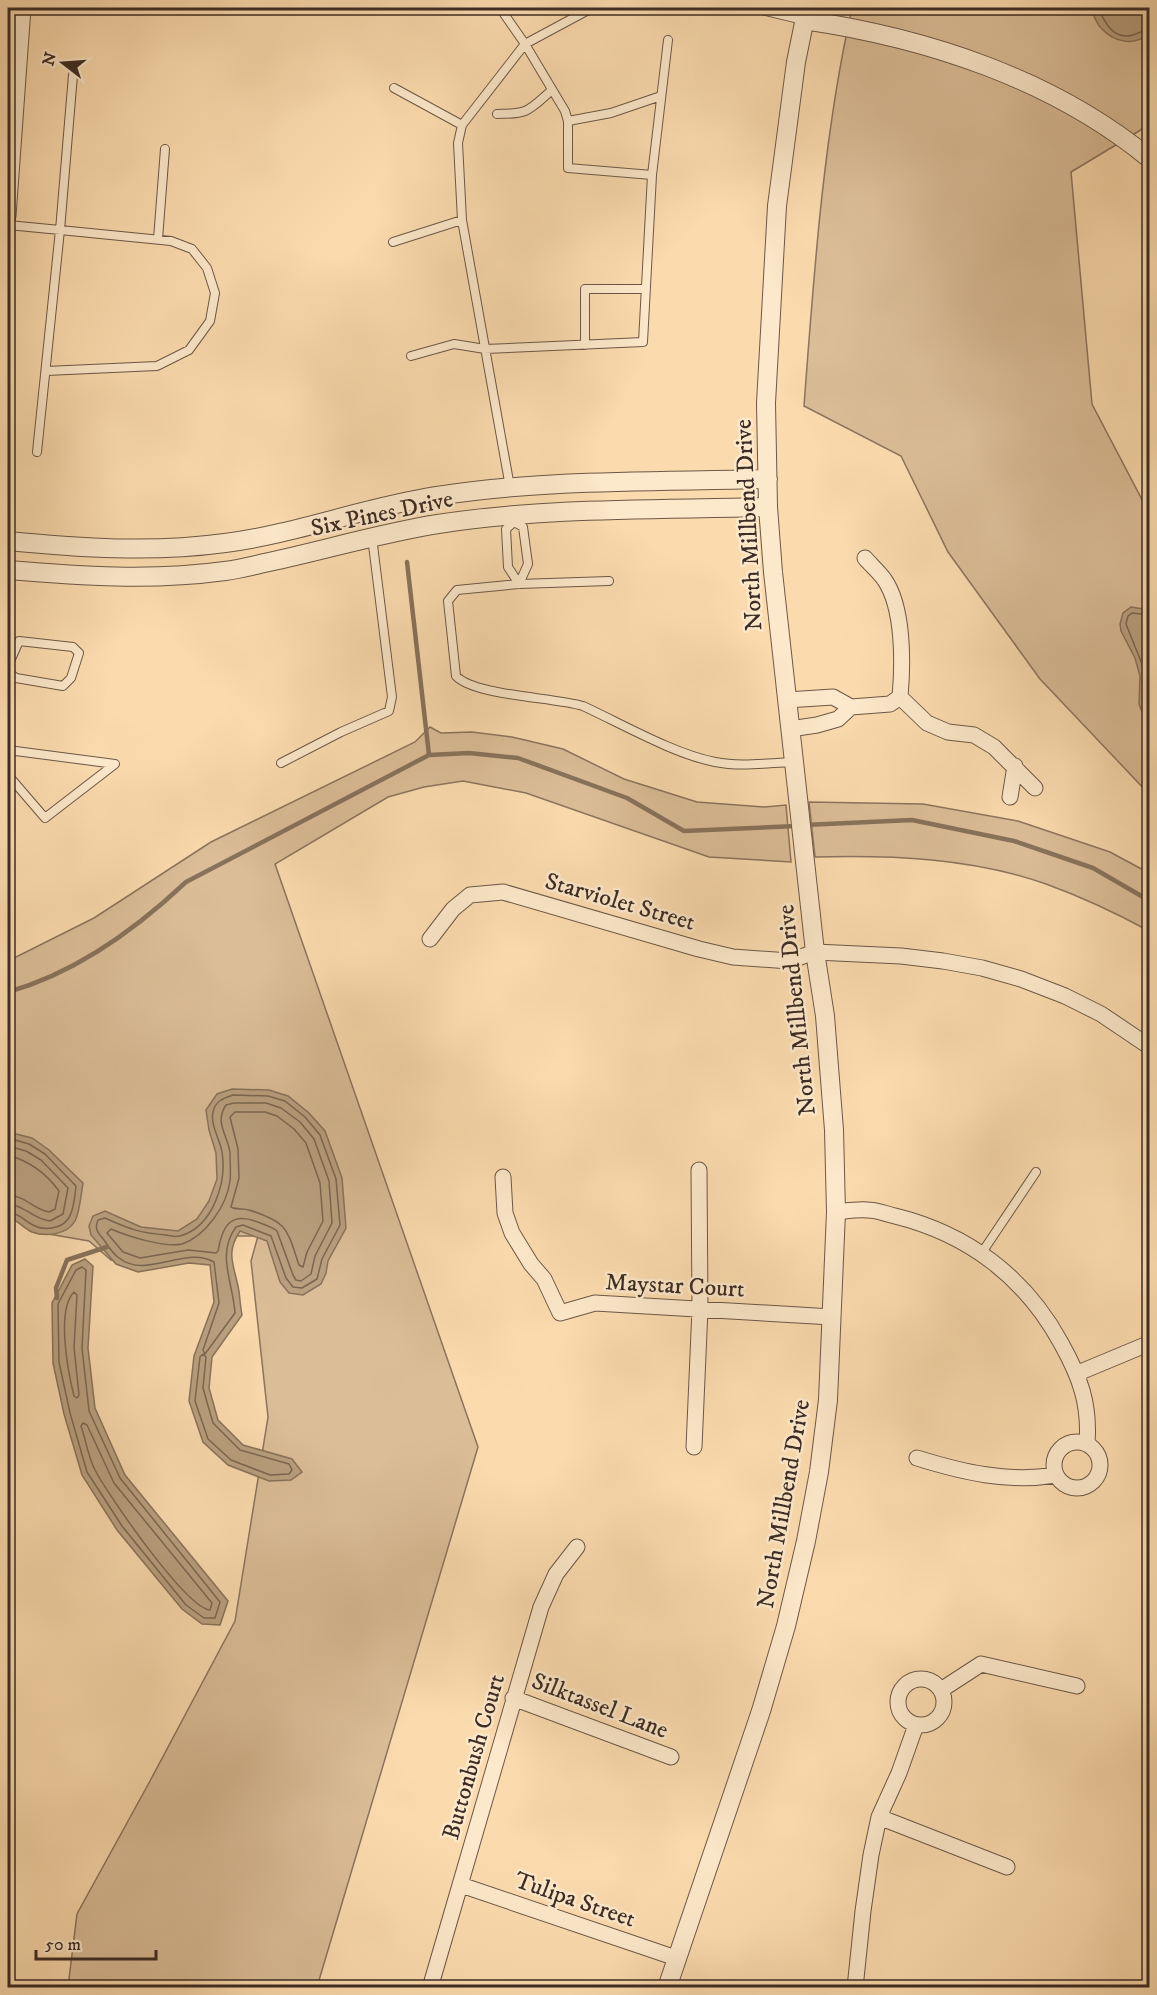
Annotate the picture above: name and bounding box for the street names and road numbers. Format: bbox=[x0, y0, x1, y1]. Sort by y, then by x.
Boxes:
street label: North Millbend Drive bbox=[728, 418, 770, 632]
street label: Six Pines Drive bbox=[308, 484, 456, 544]
street label: Starviolet Street bbox=[541, 866, 699, 938]
street label: North Millbend Drive bbox=[771, 903, 823, 1117]
street label: Maystar Court bbox=[605, 1267, 746, 1305]
street label: North Millbend Drive bbox=[751, 1397, 817, 1611]
street label: Silktassel Lane bbox=[527, 1666, 673, 1746]
street label: Buttonbush Court bbox=[436, 1670, 512, 1843]
street label: Tulipa Street bbox=[511, 1865, 640, 1935]

